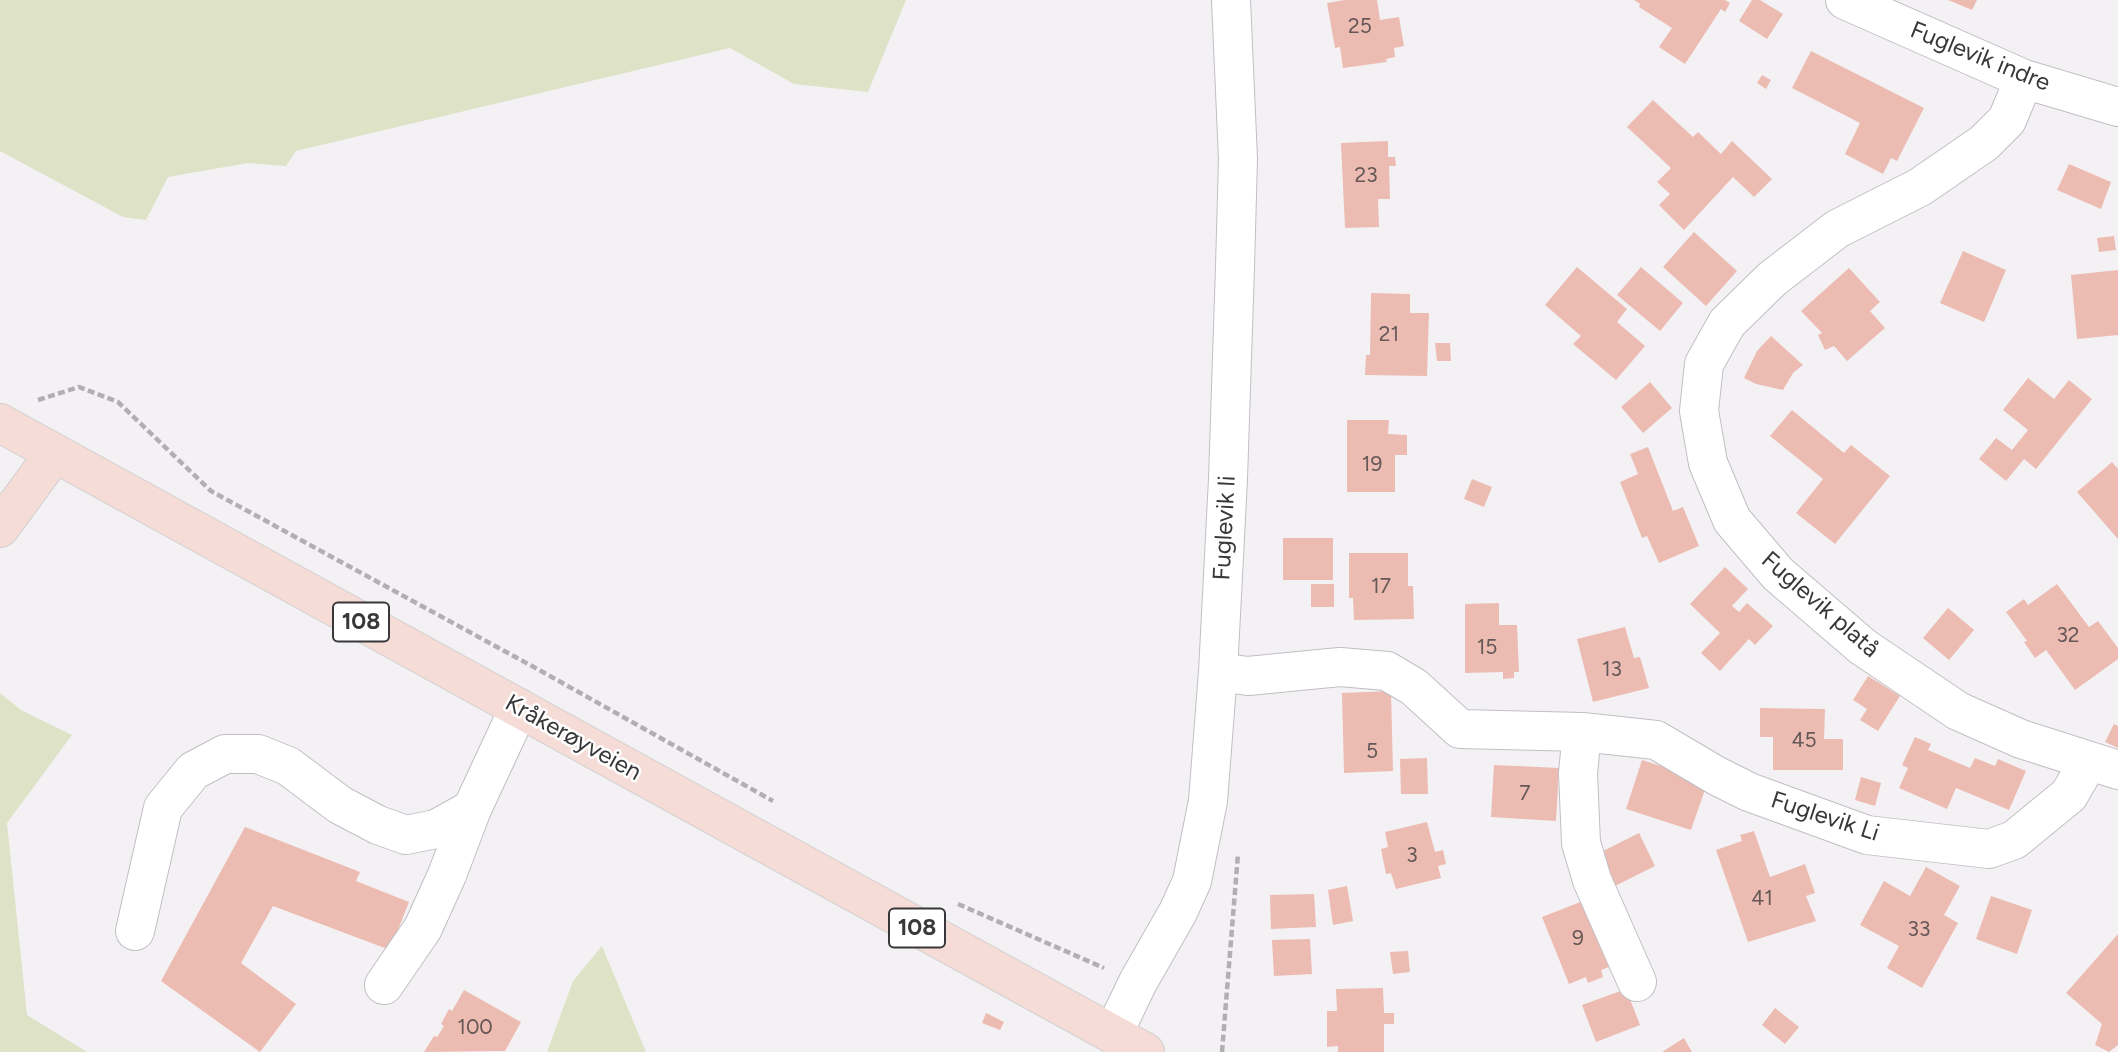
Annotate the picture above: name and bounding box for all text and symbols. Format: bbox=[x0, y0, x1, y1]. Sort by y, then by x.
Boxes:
house number: 25 bbox=[1348, 14, 1372, 40]
street label: Fuglevik indre bbox=[1906, 16, 2054, 98]
house number: 23 bbox=[1354, 163, 1378, 189]
house number: 21 bbox=[1379, 322, 1399, 348]
house number: 19 bbox=[1362, 452, 1382, 478]
street label: Fuglevik li bbox=[1208, 475, 1242, 581]
street label: Fuglevik platå bbox=[1755, 546, 1885, 664]
house number: 17 bbox=[1371, 574, 1391, 600]
road number: 108 bbox=[333, 602, 389, 642]
house number: 32 bbox=[2056, 623, 2080, 649]
house number: 15 bbox=[1477, 635, 1497, 661]
house number: 13 bbox=[1602, 657, 1622, 683]
street label: Kråkerøyveien bbox=[500, 689, 646, 787]
house number: 45 bbox=[1791, 728, 1817, 754]
house number: 5 bbox=[1366, 739, 1378, 765]
house number: 7 bbox=[1519, 781, 1531, 807]
street label: Fuglevik Li bbox=[1767, 786, 1883, 848]
house number: 3 bbox=[1406, 843, 1418, 869]
house number: 41 bbox=[1751, 886, 1773, 912]
road number: 108 bbox=[889, 909, 945, 948]
house number: 33 bbox=[1908, 917, 1930, 943]
house number: 9 bbox=[1572, 926, 1584, 952]
house number: 100 bbox=[457, 1015, 493, 1041]

